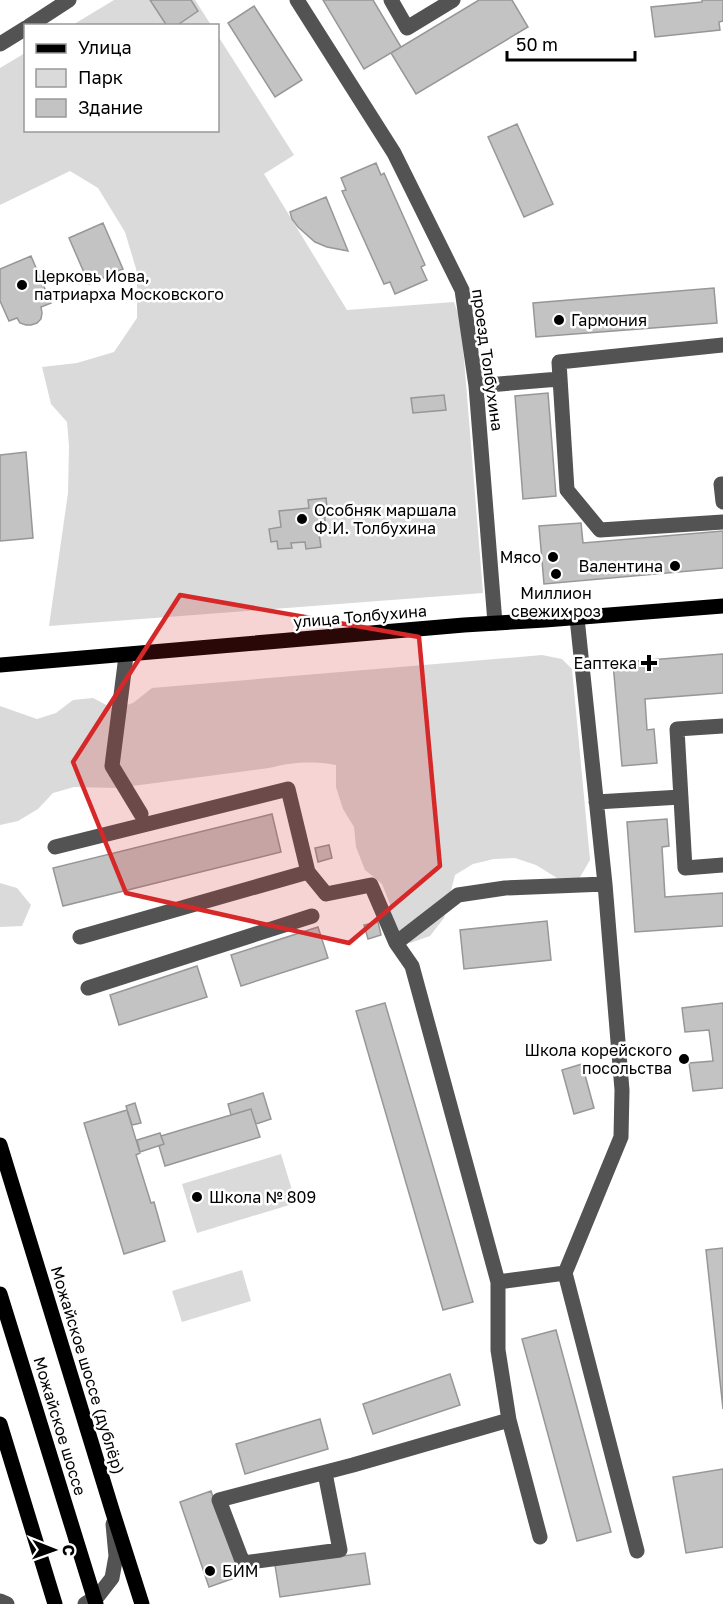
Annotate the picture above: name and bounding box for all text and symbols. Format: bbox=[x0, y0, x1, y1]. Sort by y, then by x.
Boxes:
legend bbox=[24, 24, 219, 132]
scale bar bbox=[507, 24, 634, 62]
text: 50 m bbox=[516, 33, 558, 55]
text: Улица bbox=[78, 36, 132, 58]
text: Парк bbox=[78, 66, 123, 88]
text: Здание bbox=[78, 96, 143, 118]
place label: Церковь Иова, патриарха Московского bbox=[34, 266, 224, 304]
marker: Церковь Иова, патриарха Московского bbox=[15, 278, 29, 292]
street label: проезд Толбухина bbox=[468, 288, 508, 432]
place label: Гармония bbox=[571, 310, 647, 330]
marker: Гармония bbox=[552, 313, 566, 327]
place label: Особняк маршала Ф.И. Толбухина bbox=[314, 500, 457, 538]
marker: Особняк маршала Ф.И. Толбухина bbox=[295, 512, 309, 526]
place label: Мясо bbox=[500, 547, 541, 567]
marker: Мясо bbox=[546, 550, 560, 564]
place label: Валентина bbox=[578, 556, 663, 576]
marker: Валентина bbox=[668, 559, 682, 573]
marker: Миллион свежих роз bbox=[549, 567, 563, 581]
place label: Миллион свежих роз bbox=[511, 583, 601, 621]
street label: улица Толбухина bbox=[292, 600, 428, 632]
place label: Еаптека bbox=[574, 653, 637, 673]
marker: Еаптека bbox=[642, 656, 656, 670]
place label: Школа корейского посольства bbox=[524, 1040, 672, 1078]
marker: Школа корейского посольства bbox=[677, 1052, 691, 1066]
place label: Школа № 809 bbox=[209, 1187, 316, 1207]
marker: Школа № 809 bbox=[190, 1190, 204, 1204]
street label: Можайское шоссе (дублёр) bbox=[47, 1264, 129, 1476]
street label: Можайское шоссе bbox=[30, 1354, 90, 1498]
north arrow bbox=[24, 1520, 84, 1580]
text: С bbox=[59, 1544, 79, 1556]
place label: БИМ bbox=[222, 1561, 259, 1581]
marker: БИМ bbox=[203, 1564, 217, 1578]

